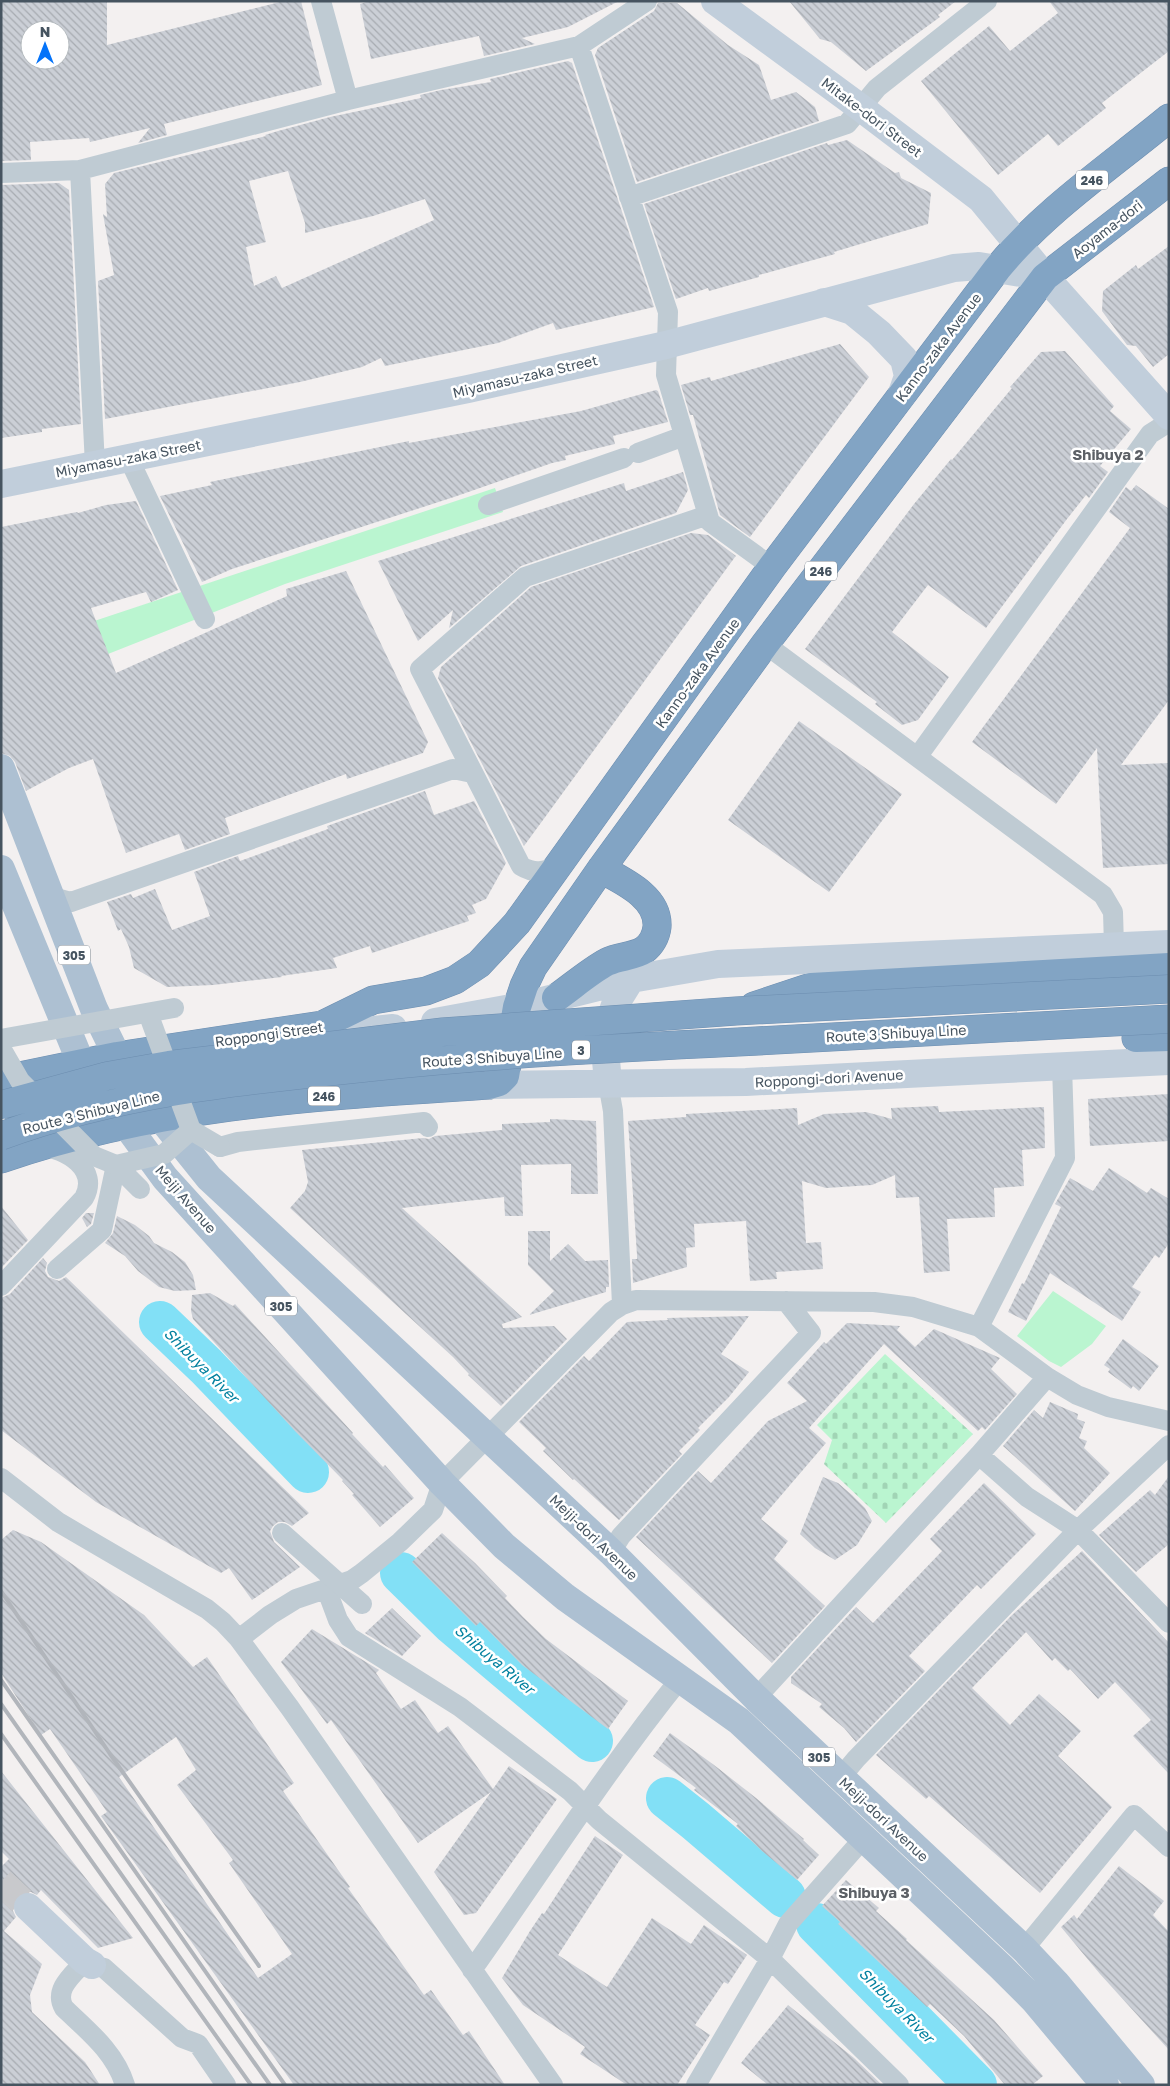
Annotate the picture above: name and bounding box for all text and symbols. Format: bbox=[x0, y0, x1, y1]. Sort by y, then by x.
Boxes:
north arrow bbox=[20, 20, 70, 70]
text: N bbox=[40, 23, 50, 40]
street label: Mitake-dori Street bbox=[818, 74, 926, 160]
road number: 246 bbox=[1076, 170, 1108, 190]
street label: Aoyama-dori bbox=[1068, 196, 1146, 262]
street label: Kanno-zaka Avenue bbox=[892, 289, 984, 405]
street label: Miyamasu-zaka Street bbox=[451, 351, 599, 401]
street label: Miyamasu-zaka Street bbox=[54, 436, 202, 480]
district label: Shibuya 2 bbox=[1072, 445, 1144, 463]
road number: 246 bbox=[805, 562, 837, 580]
street label: Kanno-zaka Avenue bbox=[651, 615, 743, 731]
road number: 305 bbox=[58, 946, 90, 964]
street label: Roppongi Street bbox=[214, 1018, 324, 1050]
street label: Route 3 Shibuya Line bbox=[825, 1021, 967, 1045]
road number: 3 bbox=[572, 1040, 590, 1060]
street label: Route 3 Shibuya Line bbox=[421, 1044, 563, 1070]
street label: Roppongi-dori Avenue bbox=[754, 1066, 904, 1090]
road number: 246 bbox=[308, 1086, 340, 1106]
street label: Route 3 Shibuya Line bbox=[21, 1087, 161, 1137]
street label: Meiji Avenue bbox=[152, 1162, 220, 1236]
road number: 305 bbox=[265, 1296, 297, 1315]
water label: Shibuya River bbox=[160, 1324, 245, 1408]
street label: Meiji-dori Avenue bbox=[546, 1491, 642, 1583]
water label: Shibuya River bbox=[451, 1621, 540, 1700]
road number: 305 bbox=[803, 1748, 835, 1766]
street label: Meiji-dori Avenue bbox=[836, 1773, 932, 1865]
district label: Shibuya 3 bbox=[838, 1883, 910, 1901]
water label: Shibuya River bbox=[855, 1964, 940, 2048]

